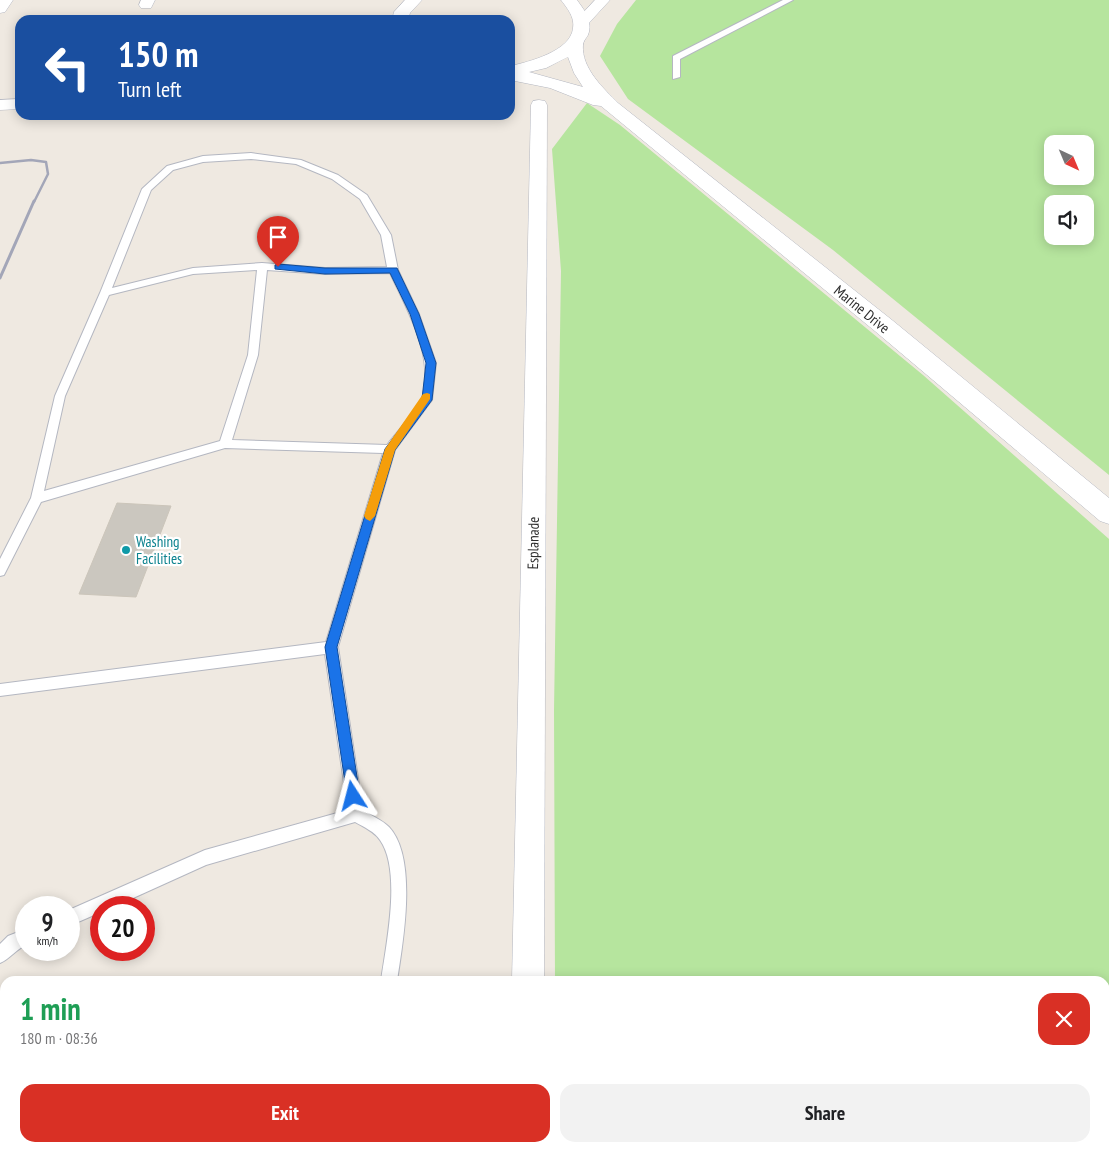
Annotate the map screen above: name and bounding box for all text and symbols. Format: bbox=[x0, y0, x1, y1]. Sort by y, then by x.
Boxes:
text: 150 m bbox=[118, 31, 199, 77]
icon: left bbox=[35, 35, 100, 100]
text: Turn left bbox=[118, 75, 182, 103]
north arrow bbox=[1044, 135, 1094, 185]
map controls bbox=[1044, 135, 1094, 245]
button: sound bbox=[1044, 195, 1094, 245]
pin bbox=[257, 216, 299, 267]
icon: arrive bbox=[264, 223, 292, 251]
street label: Marine Drive bbox=[830, 281, 894, 337]
street label: Esplanade bbox=[523, 516, 543, 570]
place label: Washing Facilities bbox=[136, 532, 182, 568]
marker: Washing Facilities bbox=[120, 544, 132, 556]
position arrow bbox=[326, 769, 378, 821]
speed limit sign: 20 bbox=[90, 896, 155, 961]
text: 9 bbox=[42, 906, 53, 938]
text: km/h bbox=[37, 933, 58, 948]
text: 1 min bbox=[20, 989, 81, 1028]
button: close bbox=[1038, 993, 1090, 1045]
text: 180 m · 08:36 bbox=[20, 1028, 98, 1048]
button: Exit bbox=[20, 1084, 550, 1142]
button: Share bbox=[560, 1084, 1090, 1142]

